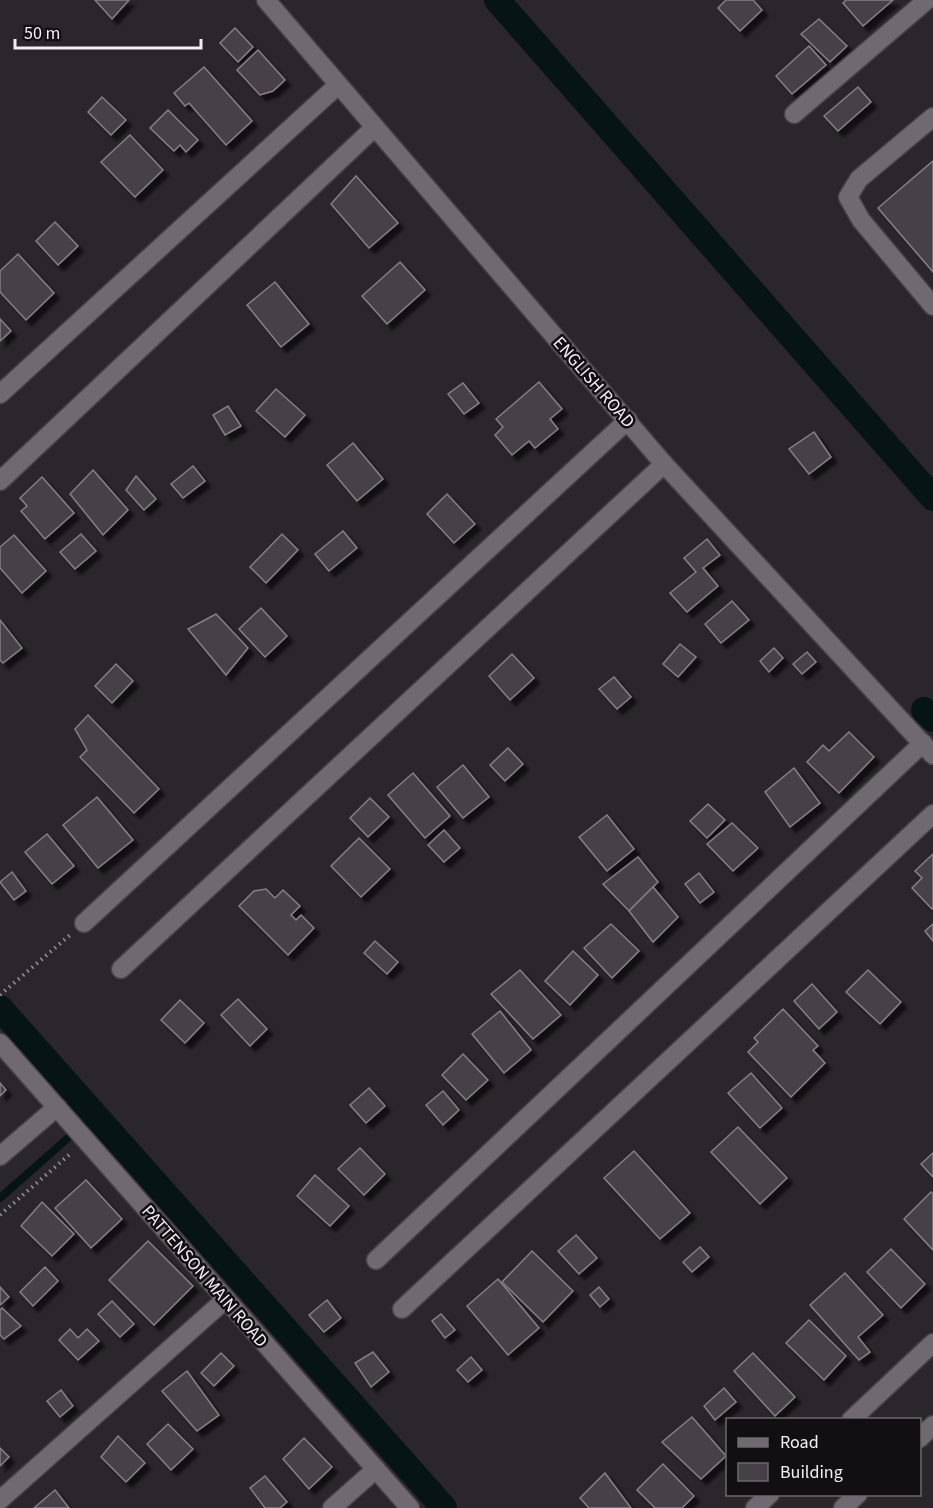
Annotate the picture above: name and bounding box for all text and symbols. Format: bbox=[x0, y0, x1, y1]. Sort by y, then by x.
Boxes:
scale bar bbox=[15, 12, 201, 50]
text: 50 m bbox=[24, 21, 60, 46]
street label: ENGLISH ROAD bbox=[547, 331, 640, 433]
street label: PATTENSON MAIN ROAD bbox=[136, 1200, 273, 1353]
legend bbox=[726, 1418, 921, 1496]
text: Road bbox=[780, 1430, 819, 1455]
text: Building bbox=[780, 1460, 843, 1485]

